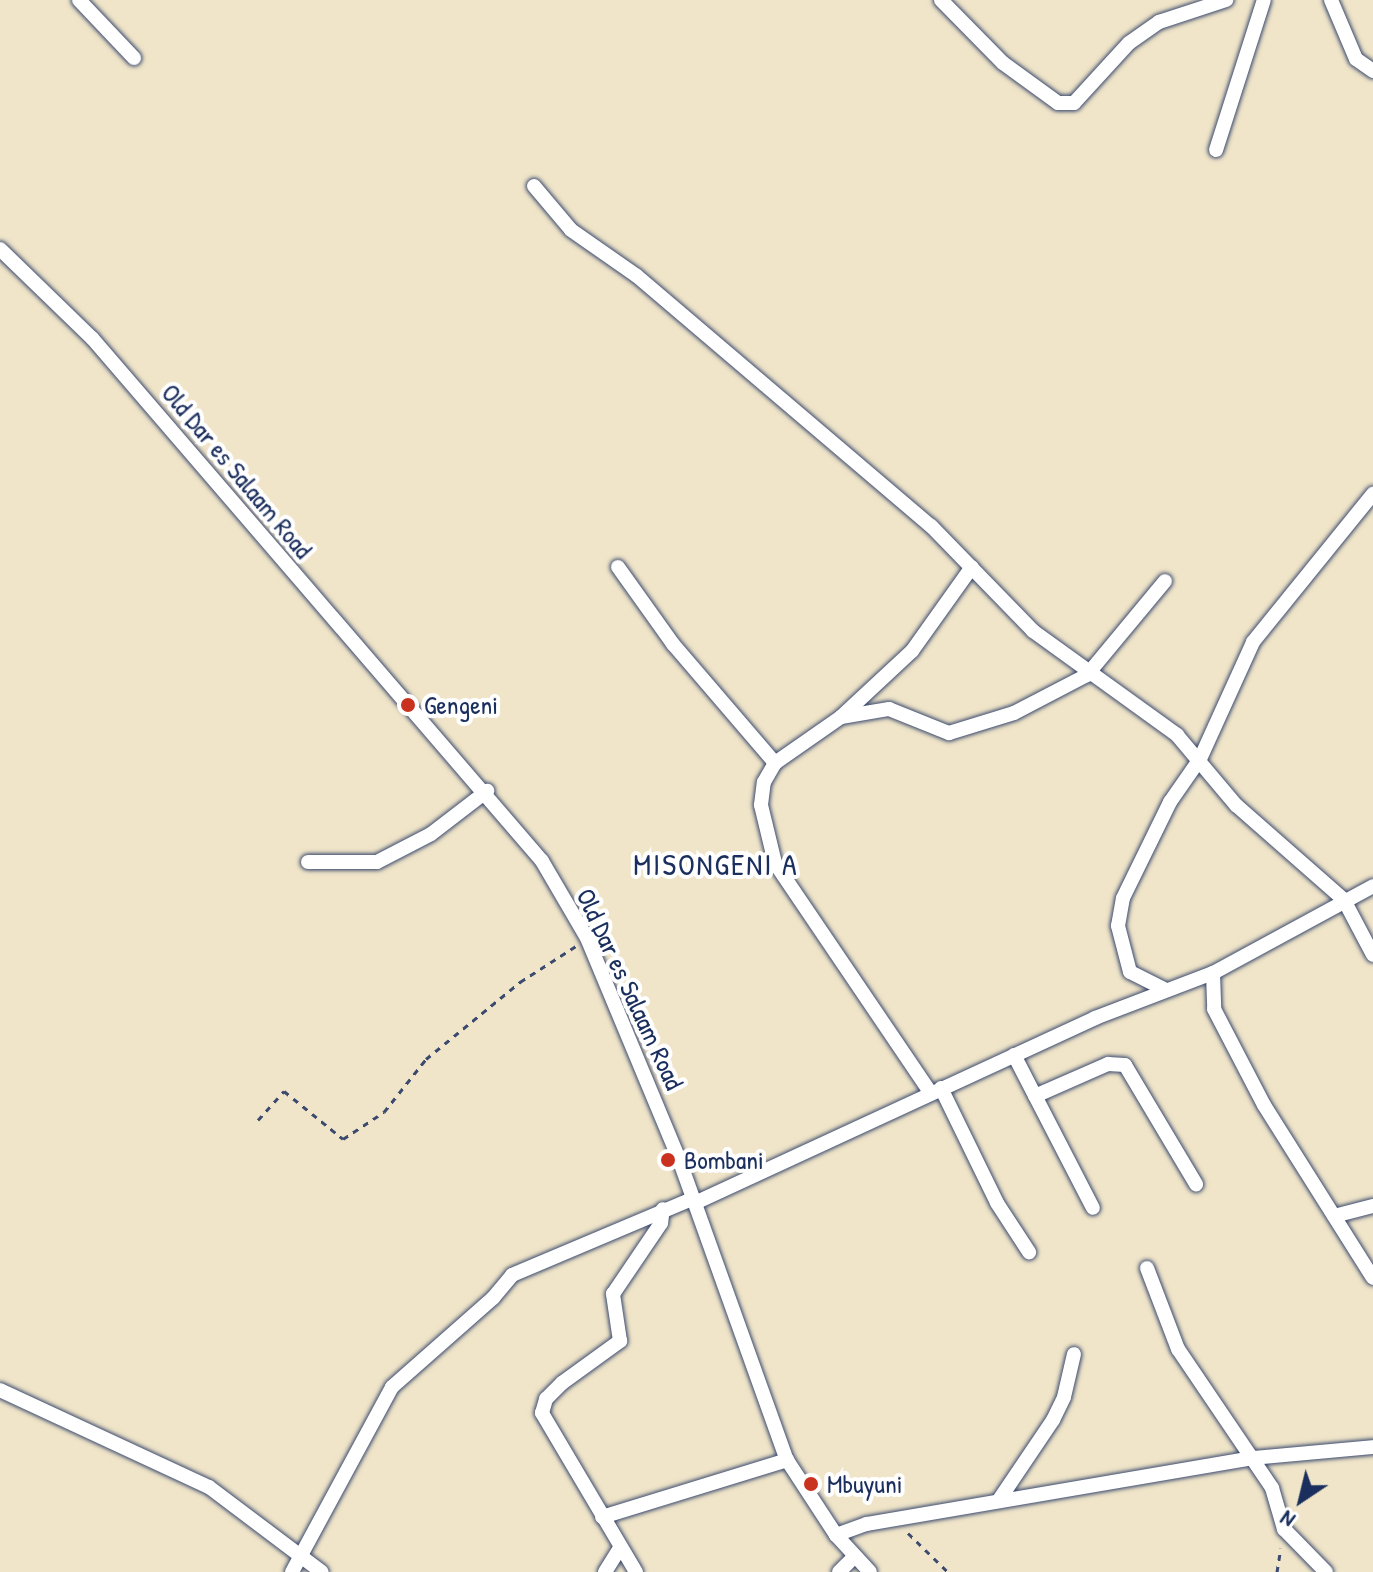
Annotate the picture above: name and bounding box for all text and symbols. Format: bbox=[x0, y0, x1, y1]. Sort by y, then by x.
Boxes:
street label: Old Dar es Salaam Road bbox=[155, 377, 319, 565]
place label: Gengeni bbox=[424, 689, 498, 721]
marker: Gengeni bbox=[399, 696, 417, 714]
district label: MISONGENI A bbox=[633, 846, 799, 882]
street label: Old Dar es Salaam Road bbox=[570, 884, 690, 1094]
place label: Bombani bbox=[684, 1144, 764, 1176]
marker: Bombani bbox=[659, 1151, 677, 1169]
north arrow bbox=[1261, 1460, 1341, 1540]
place label: Mbuyuni bbox=[827, 1468, 903, 1500]
marker: Mbuyuni bbox=[802, 1475, 820, 1493]
text: N bbox=[1274, 1504, 1301, 1535]

